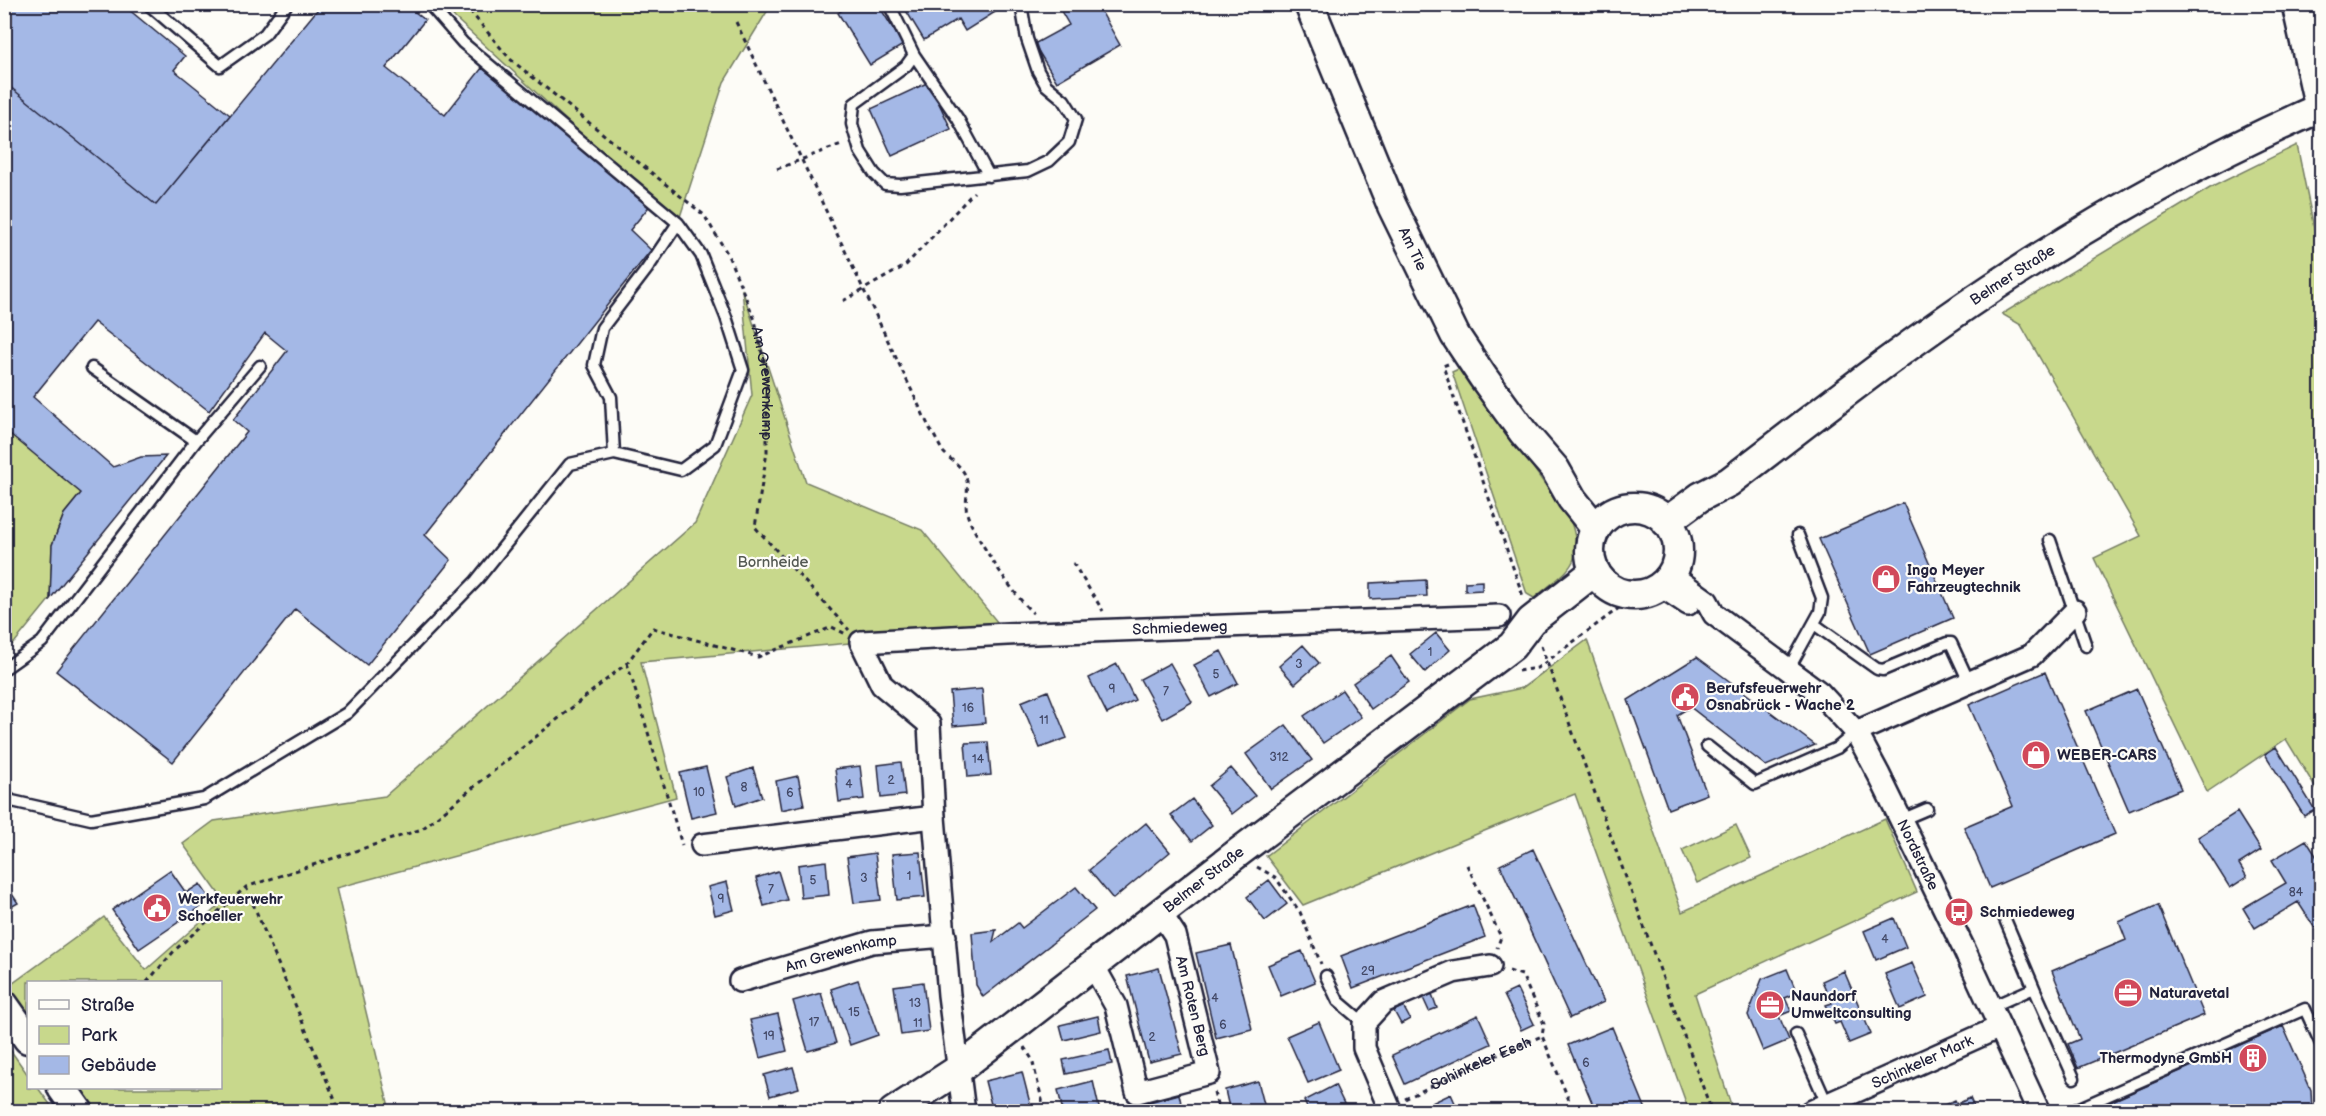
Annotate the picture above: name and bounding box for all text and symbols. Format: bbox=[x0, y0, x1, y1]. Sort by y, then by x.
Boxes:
street label: Am Tie bbox=[1394, 224, 1431, 274]
street label: Belmer Straße bbox=[1967, 241, 2059, 310]
street label: Am Grewenkamp bbox=[747, 325, 776, 441]
park label: Bornheide bbox=[738, 553, 809, 572]
place label: Ingo Meyer Fahrzeugtechnik bbox=[1907, 561, 2021, 597]
shop icon: Ingo Meyer Fahrzeugtechnik bbox=[1870, 563, 1902, 595]
street label: Schmiedeweg bbox=[1132, 617, 1228, 639]
house number: 1 bbox=[1428, 645, 1432, 660]
house number: 3 bbox=[1295, 657, 1303, 672]
house number: 5 bbox=[1213, 667, 1220, 682]
place label: Berufsfeuerwehr Osnabrück - Wache 2 bbox=[1706, 679, 1855, 715]
public building icon: Berufsfeuerwehr Osnabrück - Wache 2 bbox=[1669, 681, 1701, 713]
house number: 9 bbox=[1109, 682, 1116, 697]
house number: 7 bbox=[1163, 684, 1169, 699]
house number: 16 bbox=[962, 701, 974, 716]
house number: 11 bbox=[1039, 713, 1049, 728]
shop icon: WEBER-CARS bbox=[2020, 739, 2052, 771]
place label: WEBER-CARS bbox=[2057, 746, 2157, 765]
house number: 312 bbox=[1269, 750, 1289, 765]
house number: 14 bbox=[972, 752, 985, 767]
house number: 2 bbox=[887, 773, 895, 788]
house number: 4 bbox=[845, 777, 853, 792]
house number: 8 bbox=[741, 780, 748, 795]
house number: 10 bbox=[693, 785, 705, 800]
house number: 6 bbox=[786, 786, 794, 801]
street label: Nordstraße bbox=[1892, 816, 1943, 894]
street label: Belmer Straße bbox=[1159, 842, 1248, 917]
house number: 1 bbox=[907, 869, 911, 884]
house number: 3 bbox=[860, 871, 868, 886]
house number: 5 bbox=[810, 873, 817, 888]
house number: 7 bbox=[768, 882, 774, 897]
house number: 84 bbox=[2289, 885, 2304, 900]
place label: Werkfeuerwehr Schoeller bbox=[178, 890, 284, 926]
public building icon: Werkfeuerwehr Schoeller bbox=[141, 892, 173, 924]
house number: 9 bbox=[718, 892, 725, 907]
bus stop icon: Schmiedeweg bbox=[1943, 896, 1975, 928]
place label: Schmiedeweg bbox=[1980, 903, 2075, 922]
street label: Am Grewenkamp bbox=[783, 931, 898, 977]
house number: 4 bbox=[1881, 932, 1889, 947]
street label: Am Roten Berg bbox=[1171, 954, 1214, 1058]
house number: 29 bbox=[1361, 964, 1375, 979]
office icon: Naturavetal bbox=[2112, 977, 2144, 1009]
legend bbox=[27, 981, 222, 1089]
place label: Naturavetal bbox=[2149, 984, 2229, 1003]
place label: Naundorf Umweltconsulting bbox=[1791, 987, 1912, 1023]
office icon: Naundorf Umweltconsulting bbox=[1754, 989, 1786, 1021]
house number: 4 bbox=[1211, 991, 1219, 1006]
text: Straße bbox=[81, 995, 135, 1016]
house number: 13 bbox=[909, 996, 921, 1011]
house number: 15 bbox=[848, 1005, 860, 1020]
house number: 17 bbox=[809, 1015, 819, 1030]
house number: 11 bbox=[913, 1016, 923, 1031]
house number: 6 bbox=[1219, 1018, 1227, 1033]
text: Park bbox=[81, 1025, 117, 1046]
house number: 19 bbox=[763, 1029, 775, 1044]
house number: 2 bbox=[1148, 1030, 1156, 1045]
street label: Schinkeler Mark bbox=[1869, 1031, 1977, 1093]
street label: Schinkeler Esch bbox=[1428, 1033, 1534, 1095]
building icon: Thermodyne GmbH bbox=[2237, 1042, 2269, 1074]
place label: Thermodyne GmbH bbox=[2099, 1049, 2232, 1068]
text: Gebäude bbox=[81, 1055, 157, 1076]
house number: 6 bbox=[1582, 1056, 1590, 1071]

